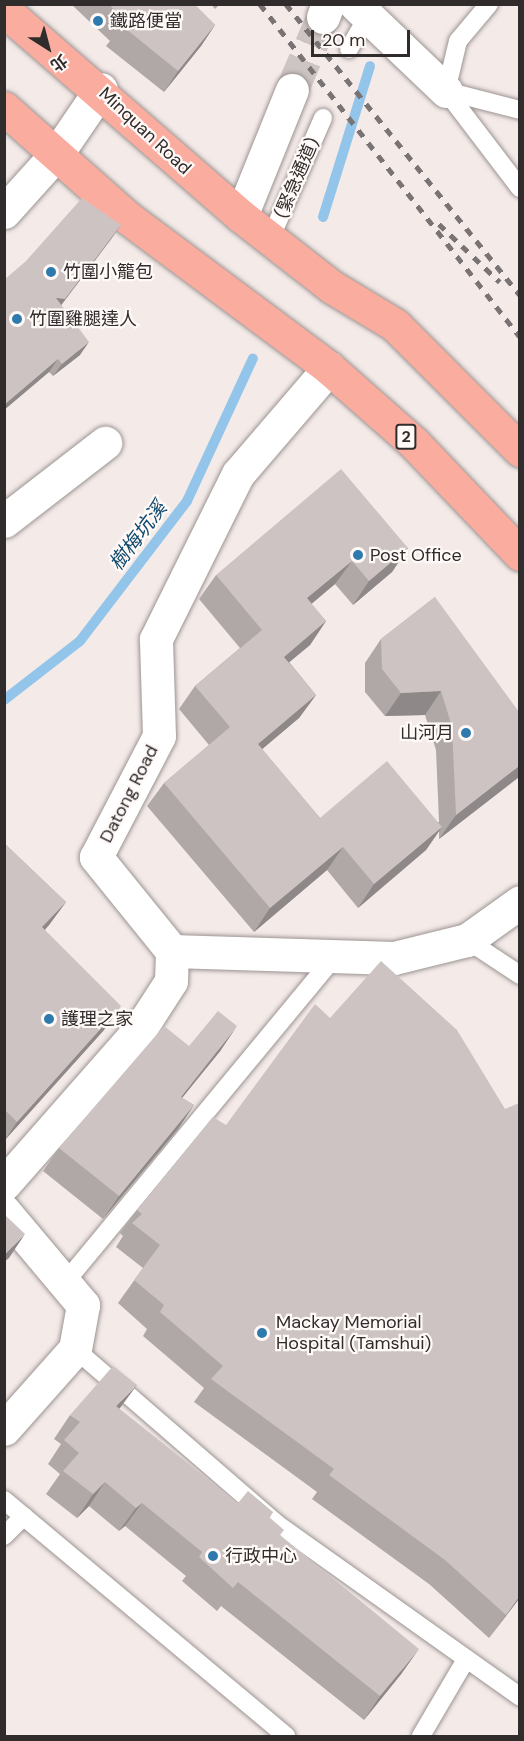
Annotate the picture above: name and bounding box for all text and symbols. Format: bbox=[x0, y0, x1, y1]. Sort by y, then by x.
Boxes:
place label: 鐵路便當 bbox=[110, 10, 182, 32]
marker: 鐵路便當 bbox=[91, 14, 105, 28]
north arrow bbox=[18, 18, 78, 78]
scale bar bbox=[314, 18, 413, 56]
text: 20 m bbox=[322, 28, 365, 52]
text: 北 bbox=[46, 50, 72, 76]
street label: Minquan Road bbox=[94, 83, 196, 179]
street label: (緊急通道) bbox=[270, 134, 324, 222]
place label: 竹圍小籠包 bbox=[63, 261, 153, 283]
marker: 竹圍小籠包 bbox=[44, 265, 58, 279]
place label: 竹圍雞腿達人 bbox=[29, 308, 137, 330]
marker: 竹圍雞腿達人 bbox=[10, 312, 24, 326]
road number: 2 bbox=[394, 424, 418, 450]
water label: 樹梅坑溪 bbox=[104, 497, 172, 575]
place label: Post Office bbox=[370, 544, 462, 566]
marker: Post Office bbox=[351, 548, 365, 562]
place label: 山河月 bbox=[400, 722, 454, 744]
marker: 山河月 bbox=[459, 726, 473, 740]
street label: Datong Road bbox=[95, 742, 163, 846]
place label: 護理之家 bbox=[61, 1008, 133, 1030]
marker: 護理之家 bbox=[42, 1012, 56, 1026]
place label: Mackay Memorial Hospital (Tamshui) bbox=[276, 1312, 431, 1354]
marker: Mackay Memorial Hospital (Tamshui) bbox=[253, 1324, 271, 1342]
place label: 行政中心 bbox=[225, 1545, 297, 1567]
marker: 行政中心 bbox=[206, 1549, 220, 1563]

